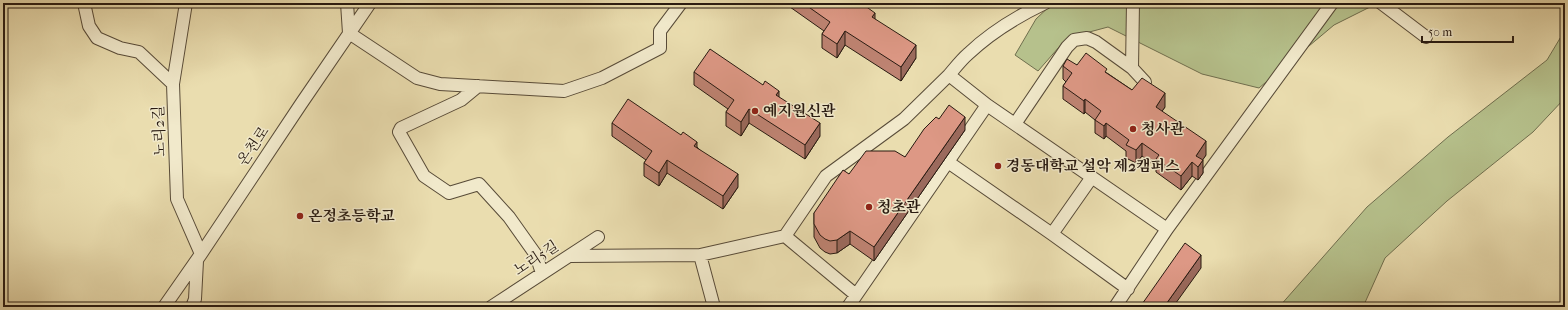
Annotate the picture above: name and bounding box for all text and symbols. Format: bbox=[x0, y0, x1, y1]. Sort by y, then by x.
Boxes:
scale bar bbox=[1422, 18, 1513, 44]
text: 50 m bbox=[1428, 25, 1452, 39]
place label: 예지원신관 bbox=[763, 102, 836, 120]
street label: 노리2길 bbox=[149, 105, 169, 157]
marker: 예지원신관 bbox=[750, 106, 760, 116]
place label: 청사관 bbox=[1141, 120, 1185, 138]
street label: 온천로 bbox=[233, 123, 273, 169]
marker: 청사관 bbox=[1128, 124, 1138, 134]
place label: 경동대학교 설악 제2캠퍼스 bbox=[1006, 157, 1180, 175]
marker: 경동대학교 설악 제2캠퍼스 bbox=[993, 161, 1003, 171]
place label: 청초관 bbox=[877, 198, 921, 216]
marker: 청초관 bbox=[864, 202, 874, 212]
place label: 온정초등학교 bbox=[308, 207, 395, 225]
marker: 온정초등학교 bbox=[295, 211, 305, 221]
street label: 노리5길 bbox=[510, 237, 562, 279]

